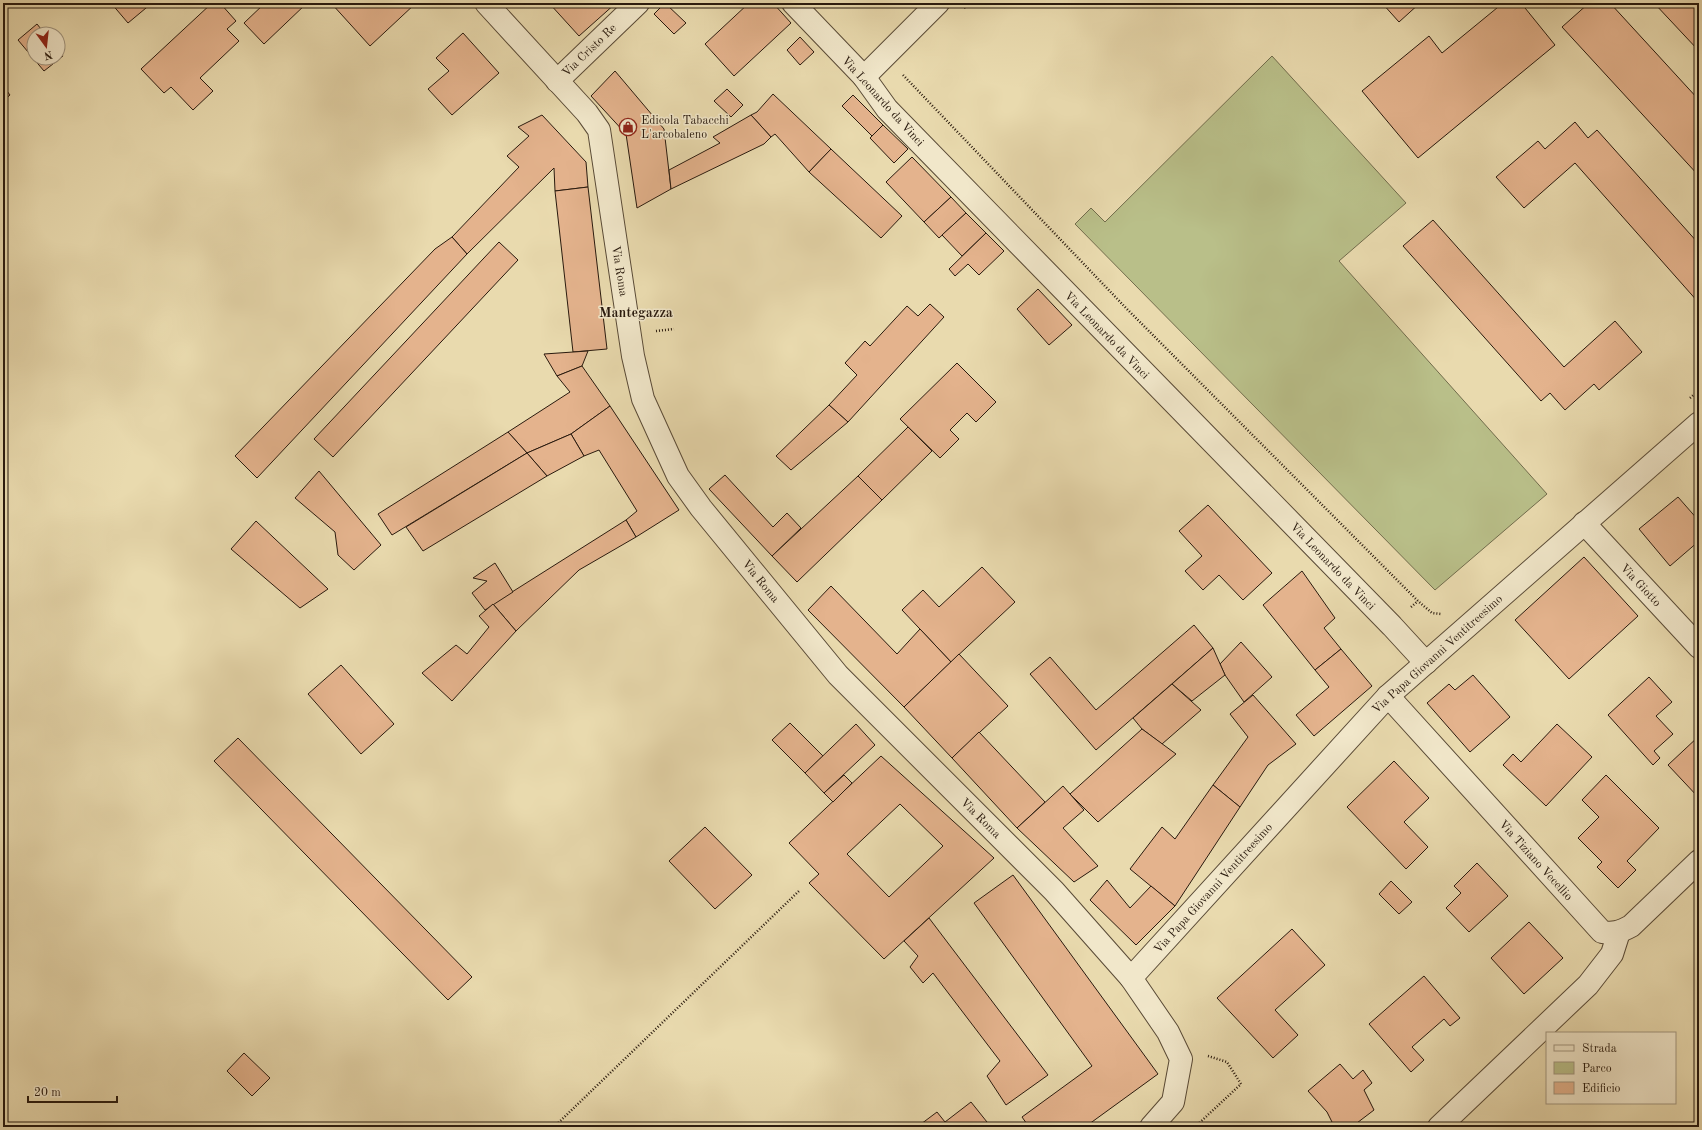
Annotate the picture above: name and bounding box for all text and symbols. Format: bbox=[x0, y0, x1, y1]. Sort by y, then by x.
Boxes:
street label: Via Cristo Re bbox=[560, 22, 619, 79]
north arrow bbox=[26, 26, 66, 66]
text: N bbox=[42, 48, 54, 61]
street label: Via Leonardo da Vinci bbox=[839, 54, 926, 149]
place label: Edicola Tabacchi L'arcobaleno bbox=[641, 115, 729, 141]
shop icon: Edicola Tabacchi L'arcobaleno bbox=[618, 117, 638, 137]
street label: Via Roma bbox=[609, 245, 629, 297]
street label: Via Leonardo da Vinci bbox=[1062, 290, 1151, 382]
district label: Mantegazza bbox=[599, 306, 673, 320]
street label: Via Leonardo da Vinci bbox=[1288, 521, 1377, 613]
street label: Via Roma bbox=[739, 558, 781, 605]
street label: Via Giotto bbox=[1618, 562, 1663, 609]
street label: Via Papa Giovanni Ventitreesimo bbox=[1370, 593, 1505, 716]
street label: Via Roma bbox=[958, 796, 1003, 841]
street label: Via Tiziano Vecellio bbox=[1496, 818, 1574, 903]
street label: Via Papa Giovanni Ventitreesimo bbox=[1152, 821, 1275, 956]
legend bbox=[1546, 1032, 1676, 1104]
text: Strada bbox=[1582, 1043, 1617, 1055]
text: Parco bbox=[1582, 1063, 1612, 1075]
scale bar bbox=[28, 1078, 117, 1104]
text: Edificio bbox=[1582, 1083, 1621, 1095]
text: 20 m bbox=[34, 1087, 61, 1099]

